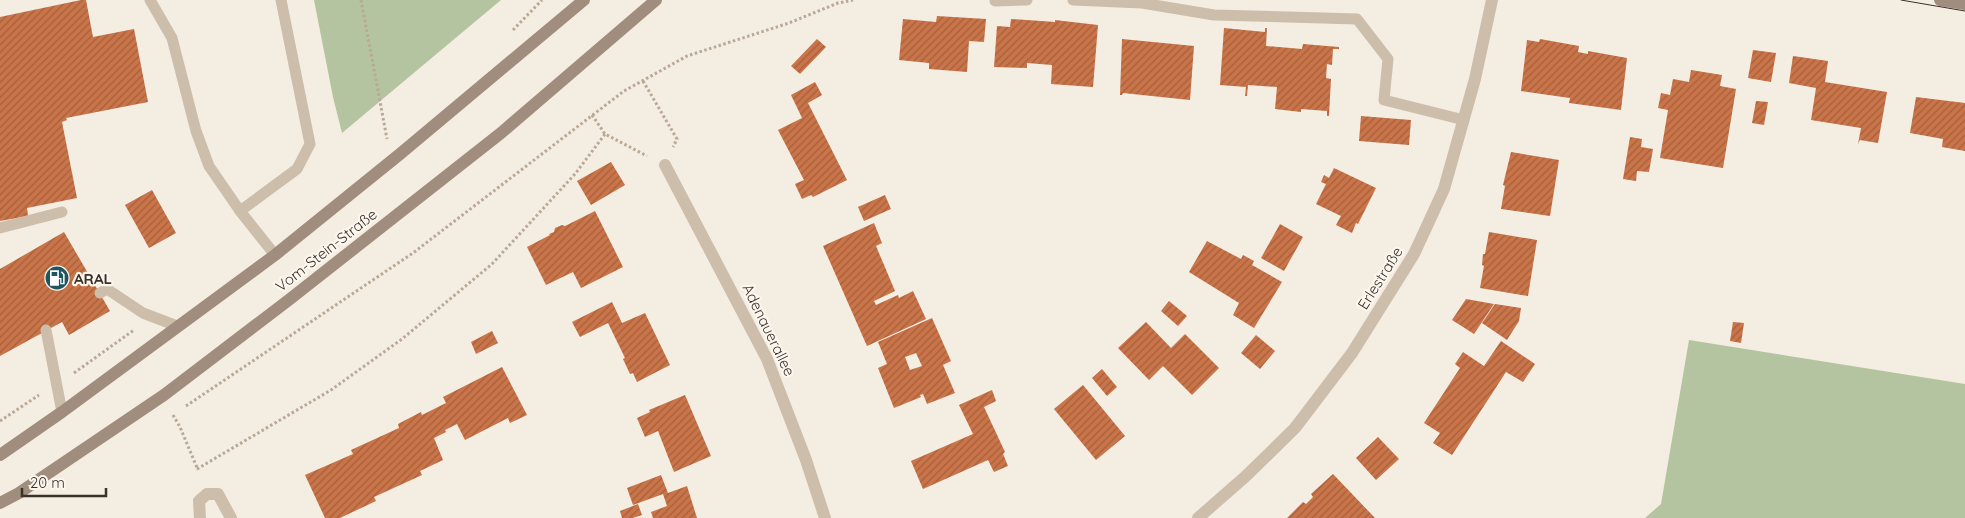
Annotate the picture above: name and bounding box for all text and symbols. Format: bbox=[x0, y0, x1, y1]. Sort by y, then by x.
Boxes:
street label: Vom-Stein-Straße bbox=[271, 204, 381, 296]
street label: Erlestraße bbox=[1353, 243, 1407, 313]
fuel station icon: ARAL bbox=[44, 265, 70, 291]
place label: ARAL bbox=[74, 269, 112, 288]
street label: Adenauerallee bbox=[738, 281, 800, 379]
scale bar bbox=[22, 466, 106, 498]
text: 20 m bbox=[30, 473, 65, 492]

